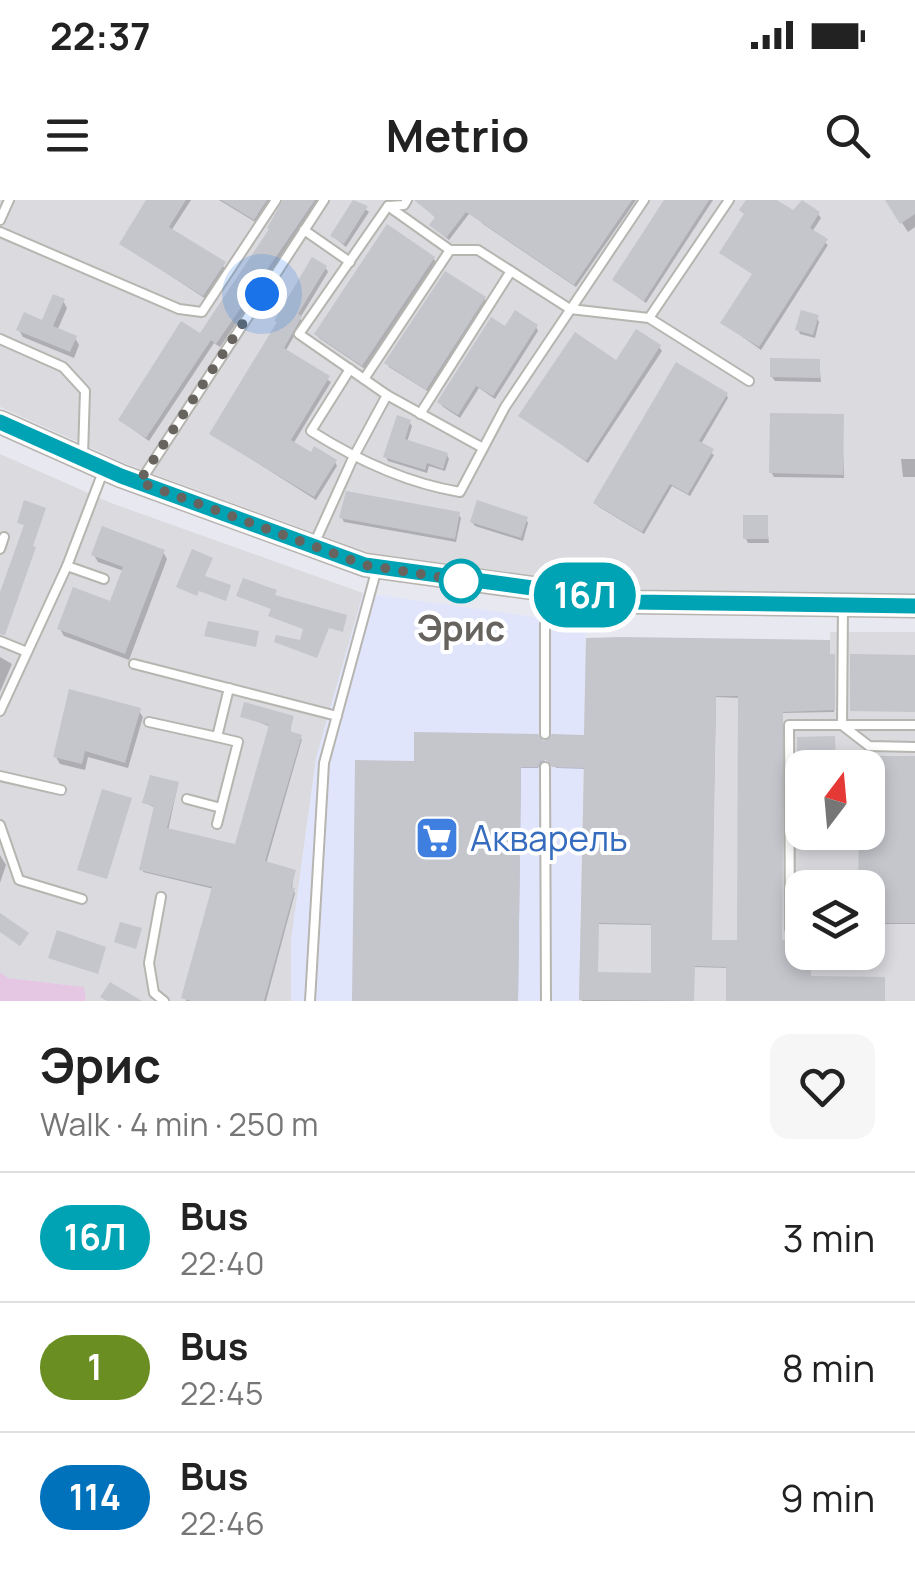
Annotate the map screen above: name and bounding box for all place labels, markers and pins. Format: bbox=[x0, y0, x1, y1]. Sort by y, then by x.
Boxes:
marker: Эрис bbox=[440, 560, 482, 602]
place label: Эрис bbox=[417, 604, 505, 652]
place label: Акварель bbox=[470, 814, 628, 862]
supermarket icon: Акварель bbox=[414, 815, 460, 861]

